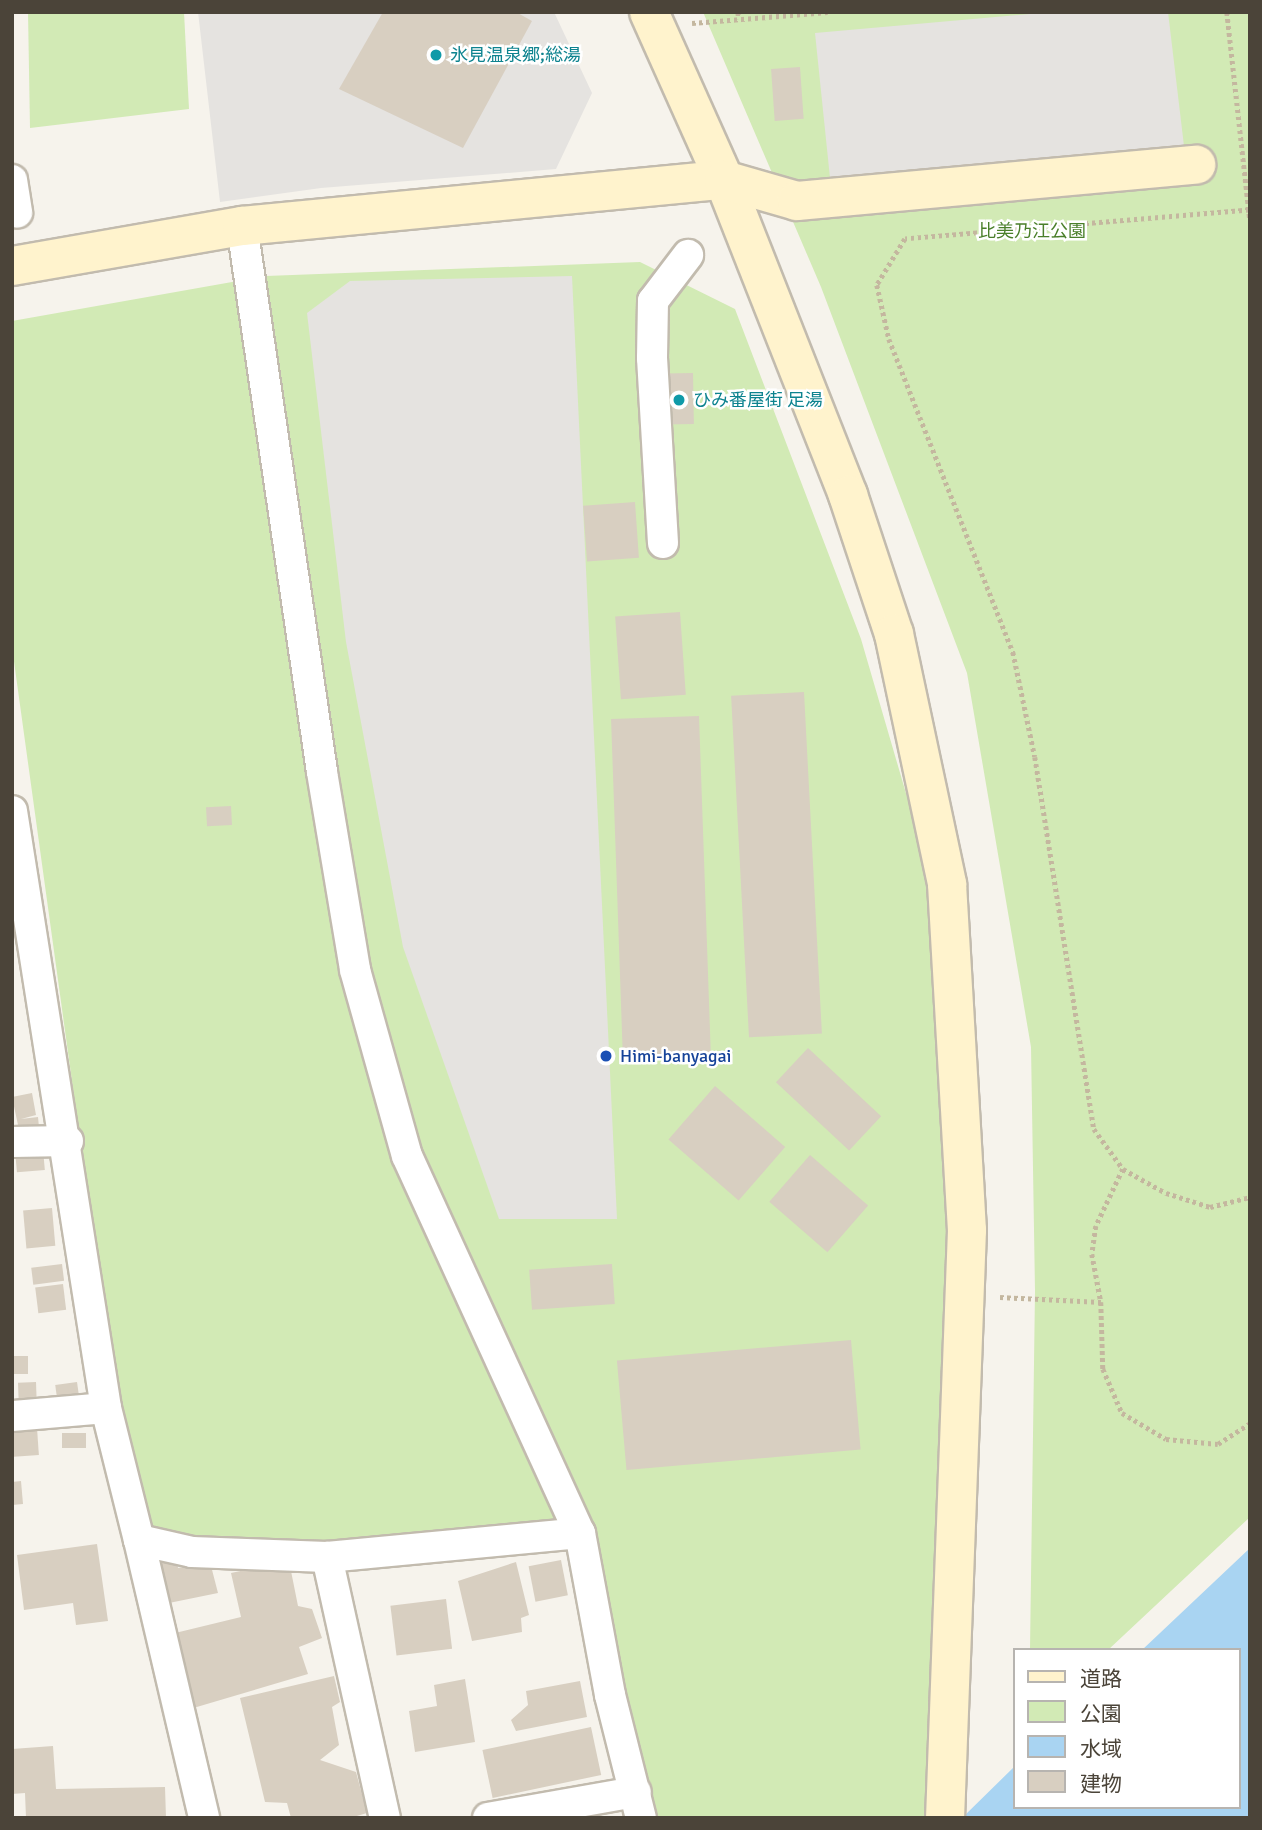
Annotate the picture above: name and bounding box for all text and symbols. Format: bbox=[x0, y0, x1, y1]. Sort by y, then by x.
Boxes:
place label: 氷見温泉郷;総湯 bbox=[450, 44, 581, 66]
marker: 氷見温泉郷;総湯 bbox=[428, 47, 444, 63]
park label: 比美乃江公園 bbox=[978, 220, 1086, 242]
place label: ひみ番屋街 足湯 bbox=[693, 389, 823, 411]
marker: ひみ番屋街 足湯 bbox=[671, 392, 687, 408]
place label: Himi-banyagai bbox=[620, 1045, 731, 1067]
marker: Himi-banyagai bbox=[598, 1048, 614, 1064]
legend bbox=[1014, 1648, 1241, 1809]
text: 道路 bbox=[1080, 1666, 1122, 1692]
text: 公園 bbox=[1080, 1701, 1122, 1727]
text: 水域 bbox=[1080, 1736, 1122, 1762]
text: 建物 bbox=[1080, 1771, 1122, 1797]

